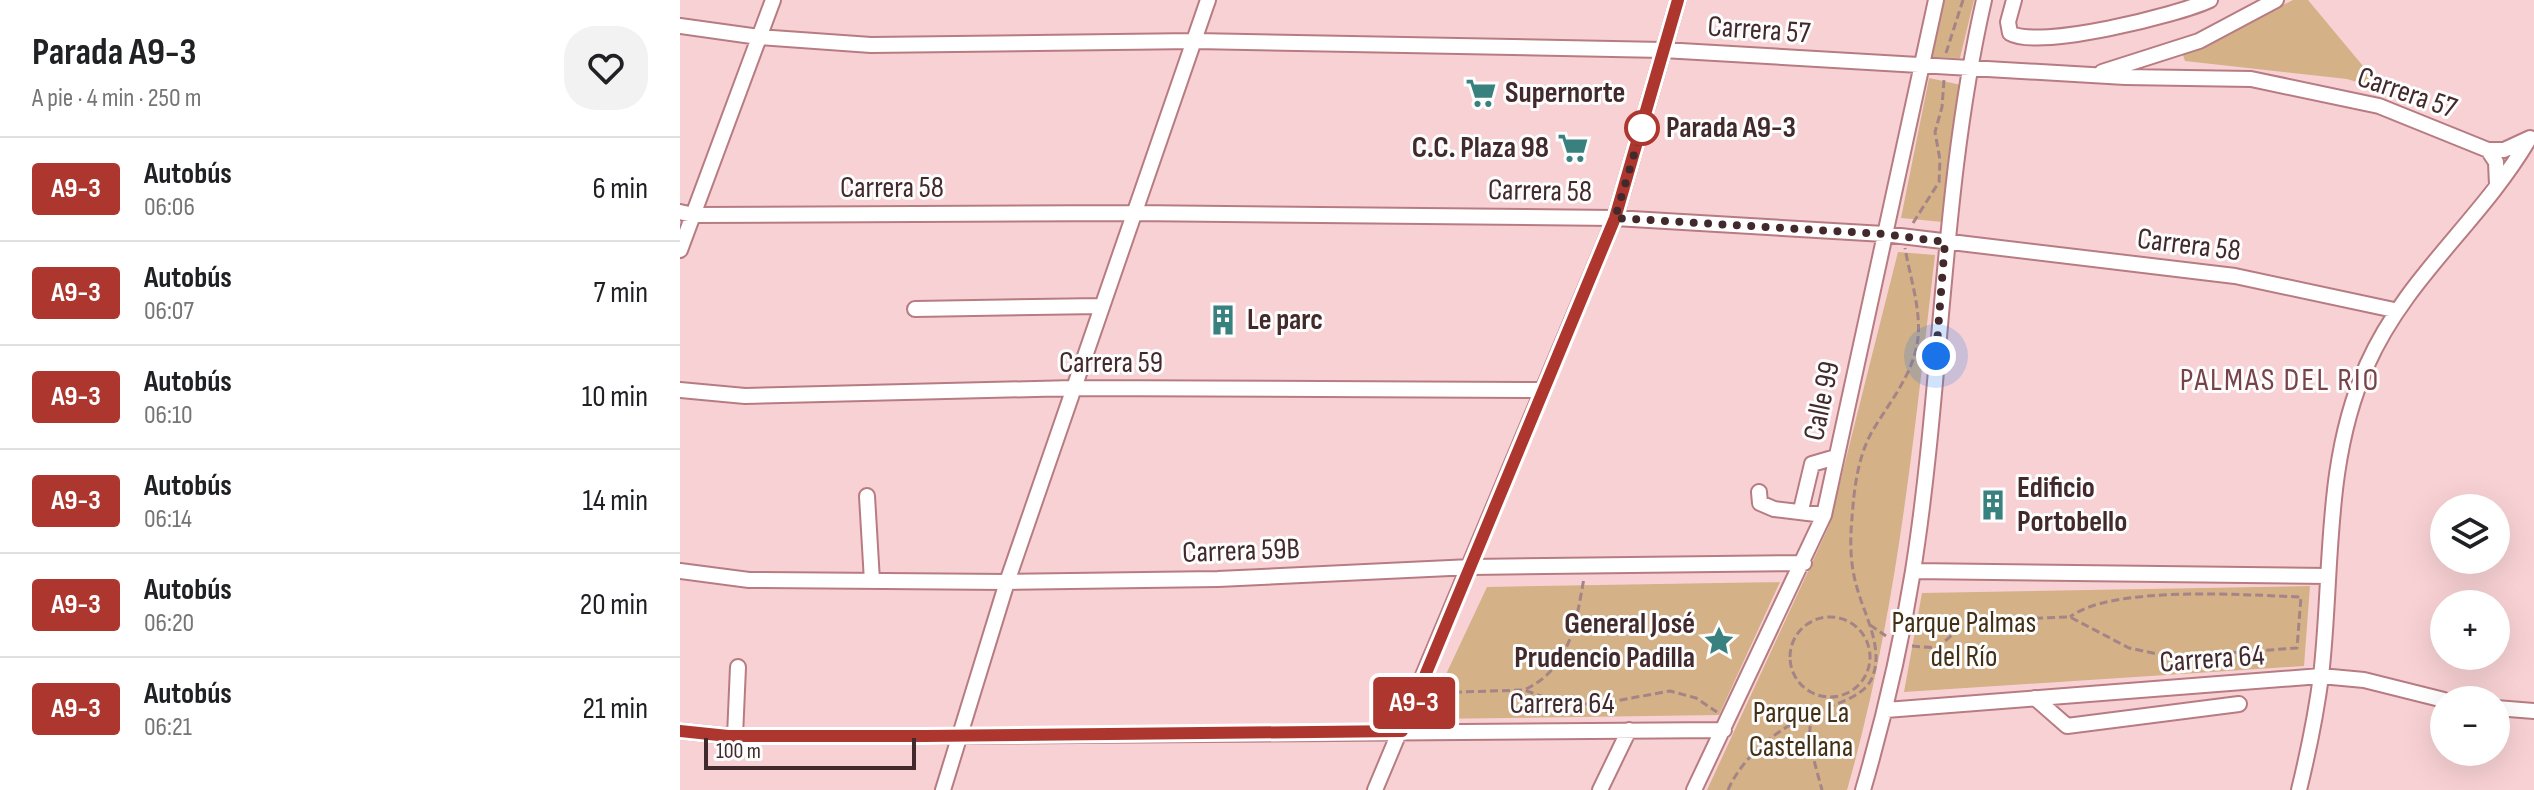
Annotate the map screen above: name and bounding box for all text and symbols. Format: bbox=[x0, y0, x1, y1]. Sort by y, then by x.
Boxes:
street label: Carrera 57 bbox=[1706, 8, 1812, 52]
button: heart bbox=[564, 26, 648, 110]
text: Parada A9-3 bbox=[32, 30, 197, 75]
street label: Carrera 57 bbox=[2353, 59, 2461, 127]
place label: Supernorte bbox=[1505, 75, 1625, 111]
supermarket icon: Supernorte bbox=[1464, 76, 1498, 110]
text: A pie · 4 min · 250 m bbox=[32, 83, 201, 114]
place label: Parada A9-3 bbox=[1666, 110, 1796, 146]
marker: Parada A9-3 bbox=[1625, 111, 1659, 145]
place label: C.C. Plaza 98 bbox=[1412, 130, 1549, 166]
supermarket icon: C.C. Plaza 98 bbox=[1556, 131, 1590, 165]
text: Autobús bbox=[144, 156, 232, 192]
street label: Carrera 58 bbox=[840, 170, 944, 206]
text: 6 min bbox=[592, 171, 648, 207]
text: A9-3 bbox=[51, 172, 101, 205]
street label: Carrera 58 bbox=[1488, 172, 1592, 210]
text: 06:06 bbox=[144, 192, 195, 223]
street label: Carrera 58 bbox=[2135, 221, 2243, 269]
text: Autobús bbox=[144, 260, 232, 296]
text: 7 min bbox=[594, 275, 648, 311]
text: A9-3 bbox=[51, 276, 101, 309]
text: 06:07 bbox=[144, 296, 194, 327]
place label: Le parc bbox=[1247, 302, 1323, 338]
building icon: Le parc bbox=[1206, 303, 1240, 337]
your location bbox=[1916, 336, 1956, 376]
street label: Carrera 59 bbox=[1059, 345, 1163, 381]
street label: Calle 99 bbox=[1796, 358, 1848, 444]
district label: PALMAS DEL RIO bbox=[2180, 361, 2380, 400]
text: Autobús bbox=[144, 364, 232, 400]
text: 10 min bbox=[582, 379, 648, 415]
text: A9-3 bbox=[51, 380, 101, 413]
text: 06:10 bbox=[144, 400, 193, 431]
text: Autobús bbox=[144, 468, 232, 504]
place label: Edificio Portobello bbox=[2017, 470, 2127, 540]
text: 14 min bbox=[583, 483, 648, 519]
text: A9-3 bbox=[51, 484, 101, 517]
building icon: Edificio Portobello bbox=[1976, 488, 2010, 522]
map controls bbox=[2430, 494, 2510, 766]
button: layers bbox=[2430, 494, 2510, 574]
text: 06:14 bbox=[144, 504, 192, 535]
street label: Carrera 59B bbox=[1182, 531, 1300, 571]
text: Autobús bbox=[144, 572, 232, 608]
text: 20 min bbox=[580, 587, 648, 623]
text: A9-3 bbox=[51, 588, 101, 621]
button: + bbox=[2430, 590, 2510, 670]
park label: Parque Palmas del Río bbox=[1892, 605, 2036, 675]
place label: General José Prudencio Padilla bbox=[1514, 606, 1695, 676]
text: 06:20 bbox=[144, 608, 194, 639]
place icon: General José Prudencio Padilla bbox=[1702, 624, 1736, 658]
street label: Carrera 64 bbox=[2158, 637, 2266, 681]
text: Autobús bbox=[144, 676, 232, 712]
line badge: A9-3 bbox=[1358, 677, 1470, 729]
text: A9-3 bbox=[1389, 686, 1439, 719]
street label: Carrera 64 bbox=[1509, 686, 1615, 722]
button: − bbox=[2430, 686, 2510, 766]
text: 21 min bbox=[583, 691, 648, 727]
text: A9-3 bbox=[51, 692, 101, 725]
park label: Parque La Castellana bbox=[1749, 695, 1853, 765]
text: 06:21 bbox=[144, 712, 192, 743]
scale bar bbox=[704, 734, 916, 770]
text: 100 m bbox=[716, 738, 761, 765]

